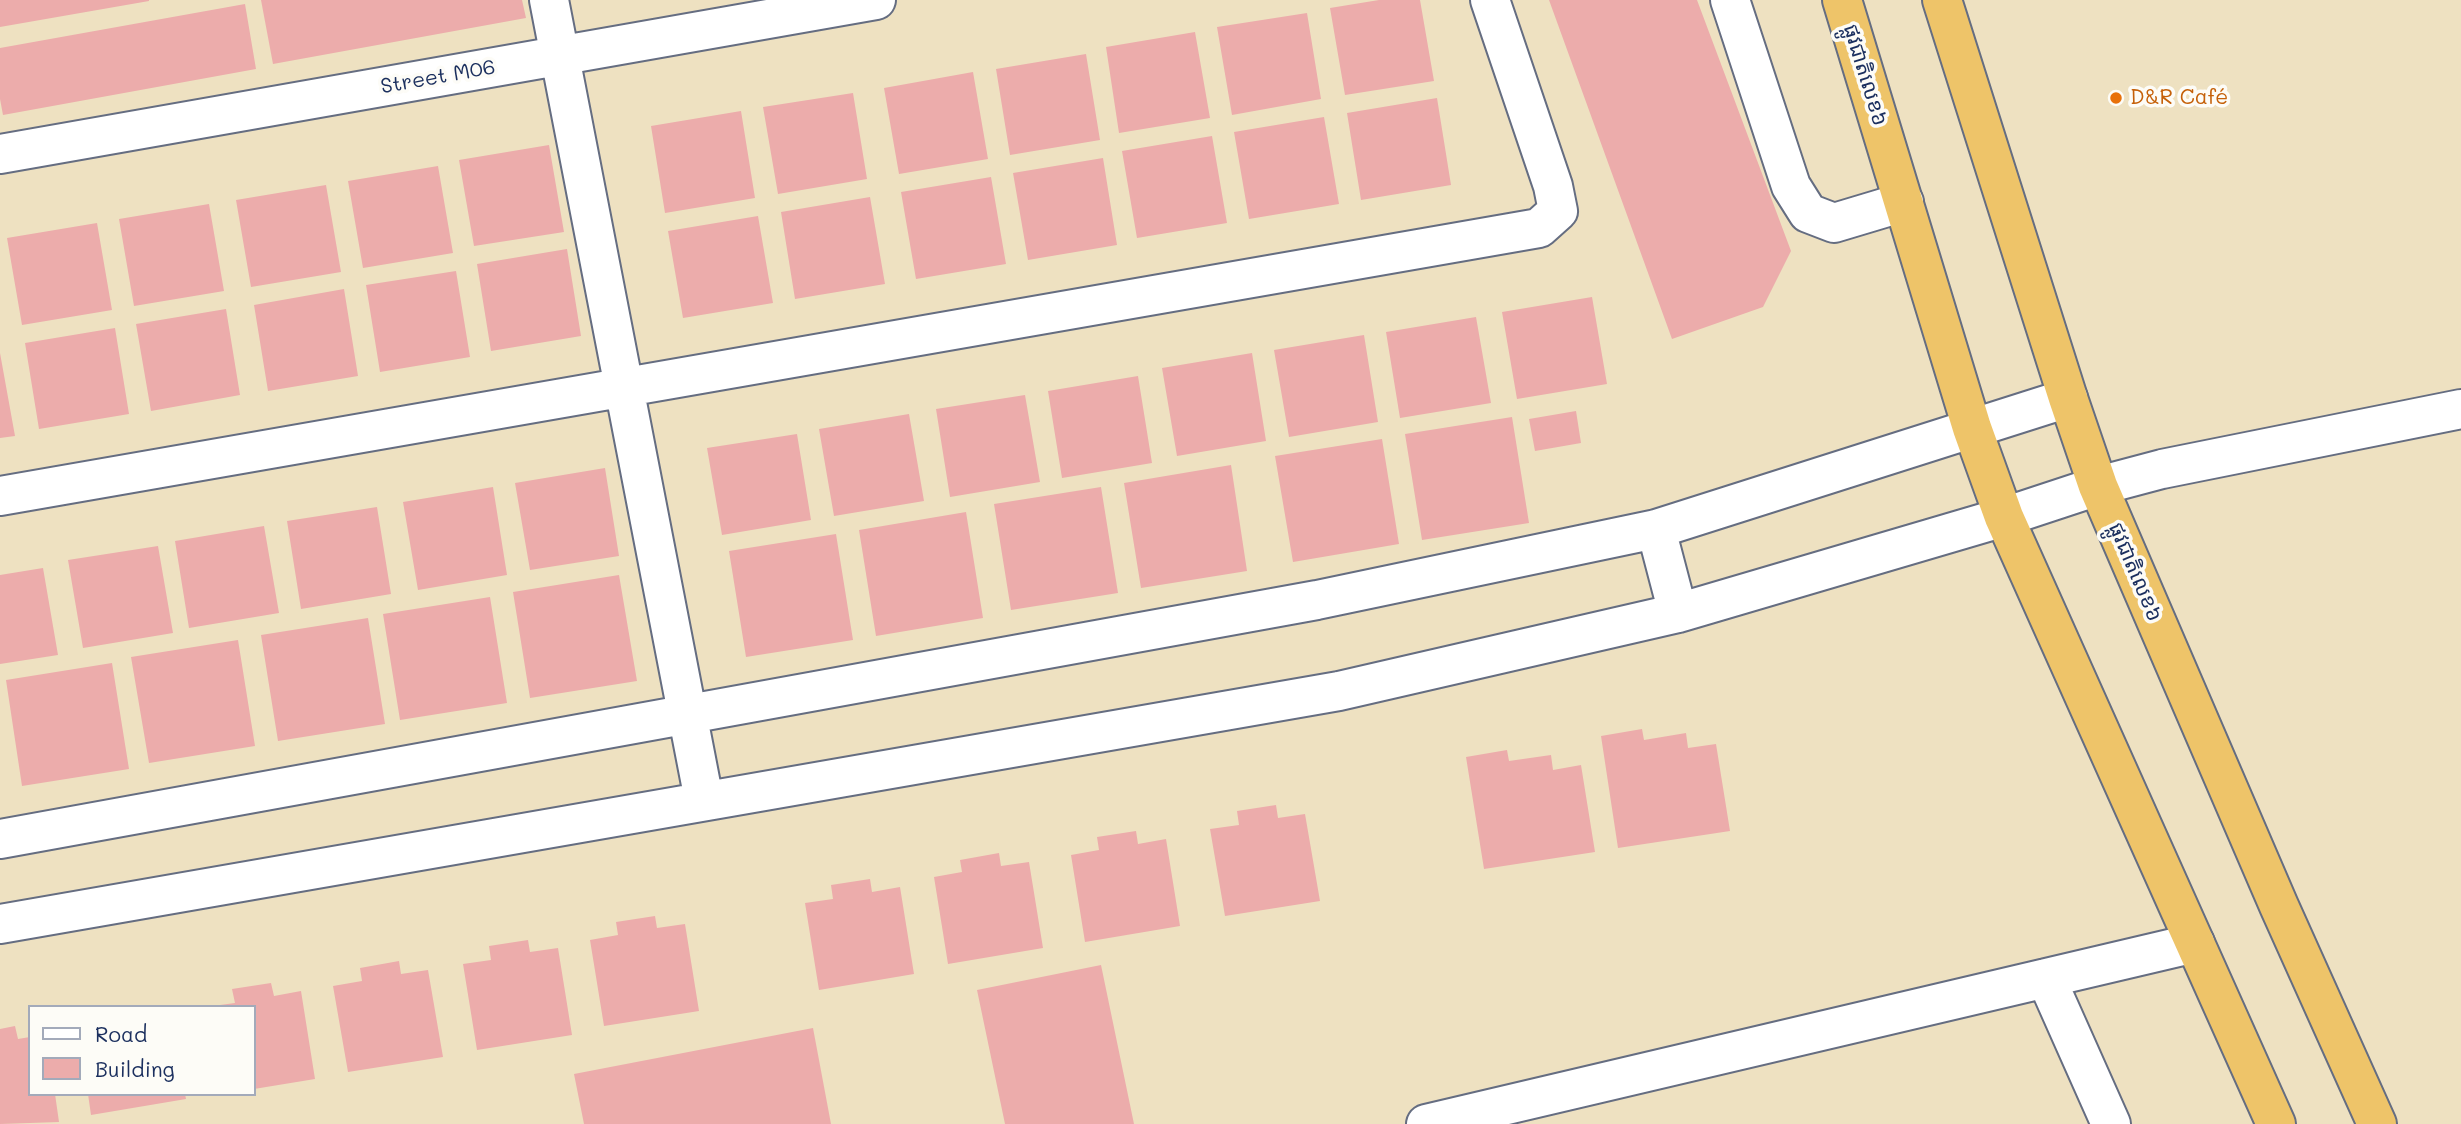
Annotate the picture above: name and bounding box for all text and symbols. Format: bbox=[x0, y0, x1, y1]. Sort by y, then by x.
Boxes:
street label: ផ្លូវជាតិលេខ៦ bbox=[1838, 21, 1892, 129]
street label: Street M06 bbox=[379, 55, 497, 99]
place label: D&R Café bbox=[2130, 85, 2228, 111]
marker: D&R Café bbox=[2108, 90, 2124, 106]
street label: ផ្លូវជាតិលេខ៦ bbox=[2103, 519, 2167, 625]
legend bbox=[28, 1005, 256, 1096]
text: Road bbox=[95, 1020, 147, 1047]
text: Building bbox=[95, 1055, 175, 1082]

